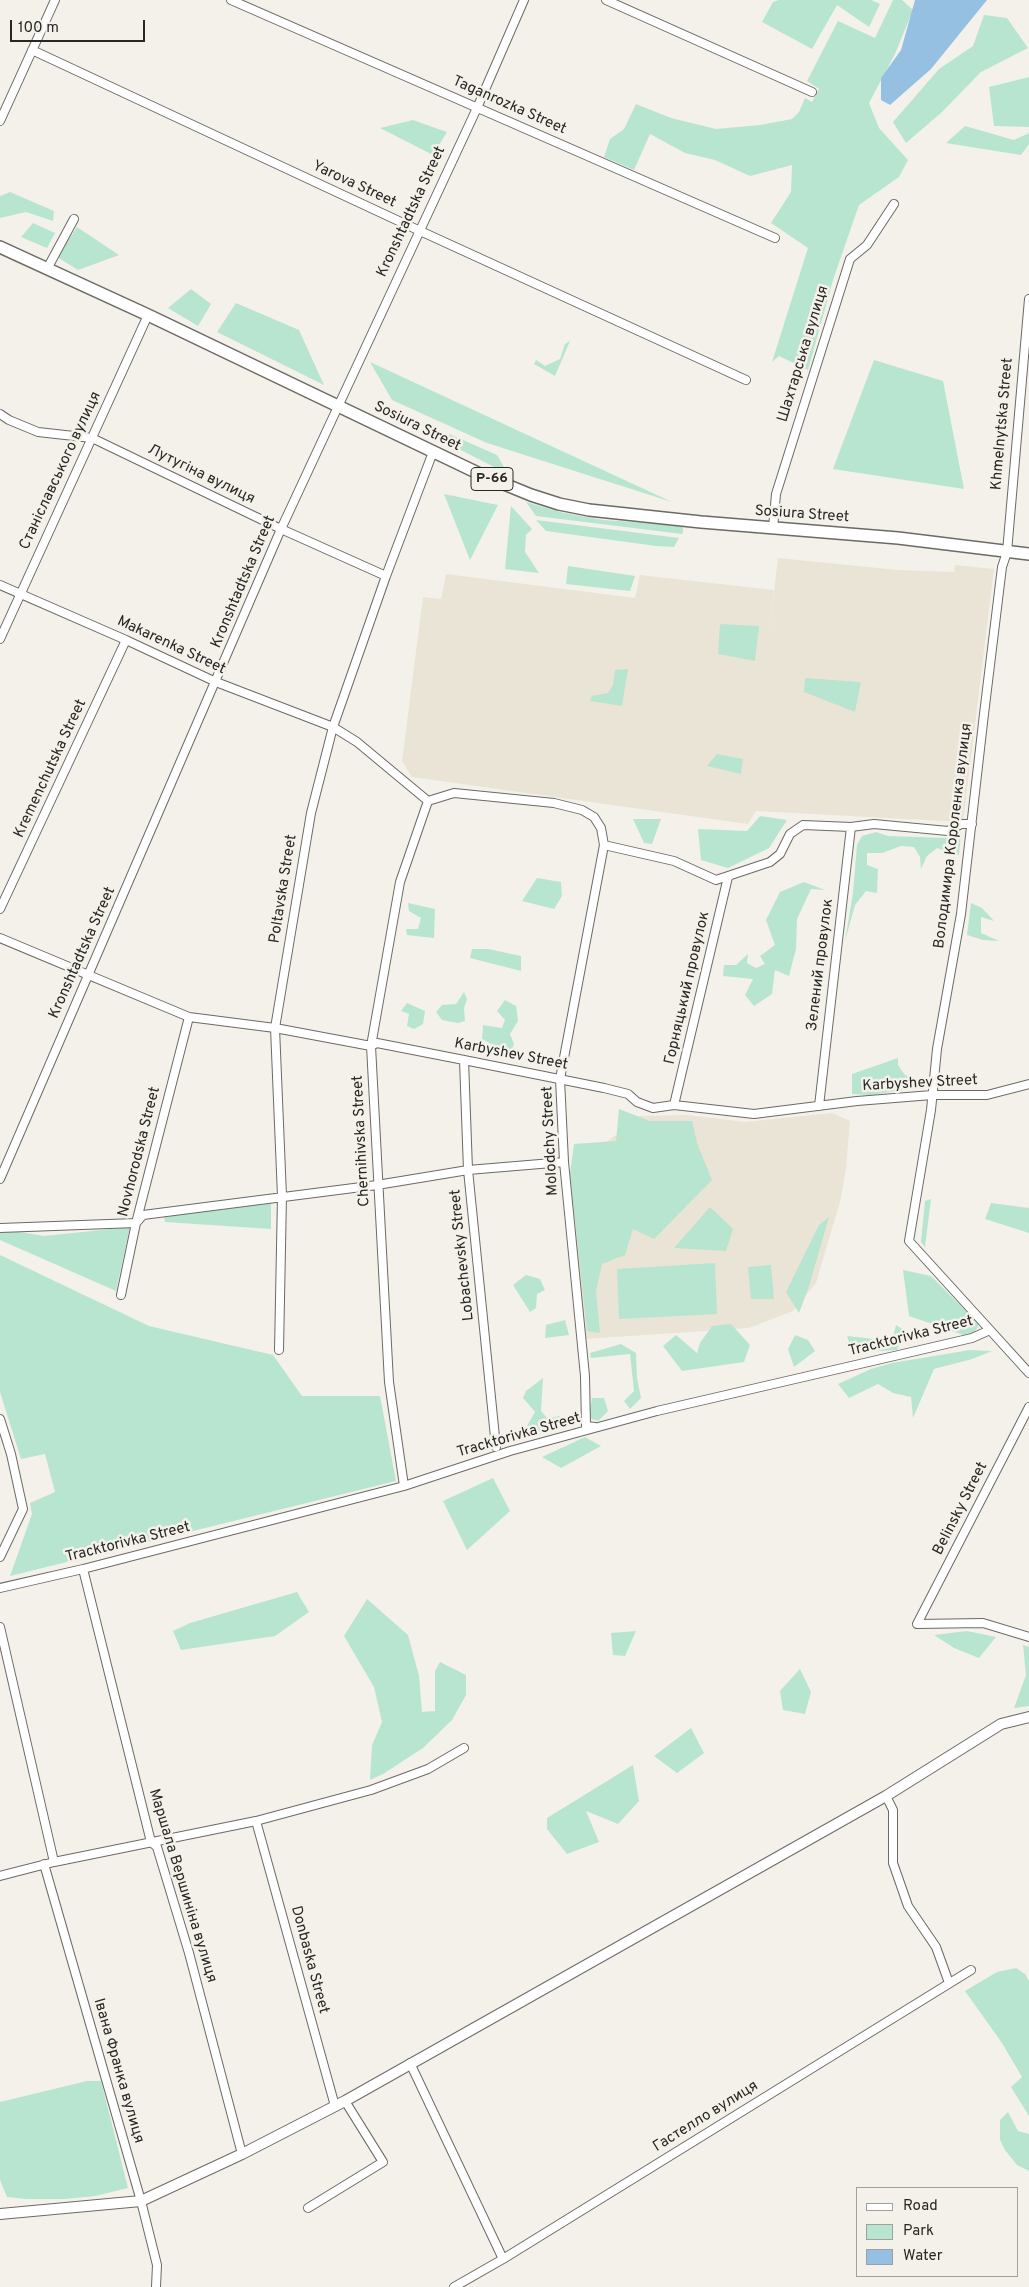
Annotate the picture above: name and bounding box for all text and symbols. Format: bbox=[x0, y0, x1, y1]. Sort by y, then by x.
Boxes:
scale bar bbox=[12, 10, 148, 42]
text: 100 m bbox=[18, 19, 59, 38]
street label: Taganrozka Street bbox=[449, 73, 569, 139]
street label: Kronshtadtska Street bbox=[374, 144, 450, 280]
street label: Yarova Street bbox=[309, 158, 399, 212]
street label: Шахтарська вулиця bbox=[775, 284, 833, 424]
street label: Khmelnytska Street bbox=[988, 357, 1018, 491]
street label: Станіславського вулиця bbox=[16, 389, 106, 553]
street label: Sosiura Street bbox=[371, 398, 463, 456]
street label: Лутугіна вулиця bbox=[144, 441, 258, 509]
road number: Р-66 bbox=[471, 468, 513, 490]
street label: Sosiura Street bbox=[754, 503, 850, 527]
street label: Kronshtadtska Street bbox=[208, 513, 280, 651]
street label: Makarenka Street bbox=[114, 613, 228, 679]
street label: Kremenchutska Street bbox=[11, 697, 91, 841]
street label: Володимира Короленка вулиця bbox=[931, 722, 977, 950]
street label: Poltavska Street bbox=[267, 833, 301, 945]
street label: Kronshtadtska Street bbox=[46, 884, 120, 1022]
street label: Зелений провулок bbox=[804, 898, 838, 1032]
street label: Горняцький провулок bbox=[662, 910, 714, 1066]
street label: Karbyshev Street bbox=[453, 1035, 569, 1075]
street label: Karbyshev Street bbox=[862, 1072, 978, 1096]
street label: Chernihivska Street bbox=[350, 1075, 374, 1207]
street label: Novhorodska Street bbox=[115, 1085, 165, 1219]
street label: Molodchy Street bbox=[539, 1086, 563, 1196]
street label: Lobachevsky Street bbox=[447, 1188, 479, 1322]
street label: Tracktorivka Street bbox=[847, 1313, 975, 1361]
street label: Tracktorivka Street bbox=[455, 1410, 583, 1462]
street label: Belinsky Street bbox=[930, 1460, 992, 1558]
street label: Tracktorivka Street bbox=[64, 1519, 192, 1567]
street label: Маршала Вершиніна вулиця bbox=[144, 1787, 220, 1985]
street label: Donbaska Street bbox=[286, 1904, 332, 2016]
street label: Івана Франка вулиця bbox=[89, 1996, 147, 2146]
street label: Гастелло вулиця bbox=[650, 2077, 762, 2157]
legend bbox=[856, 2187, 1019, 2277]
text: Road bbox=[903, 2197, 938, 2216]
text: Park bbox=[903, 2222, 934, 2241]
text: Water bbox=[903, 2247, 942, 2266]

